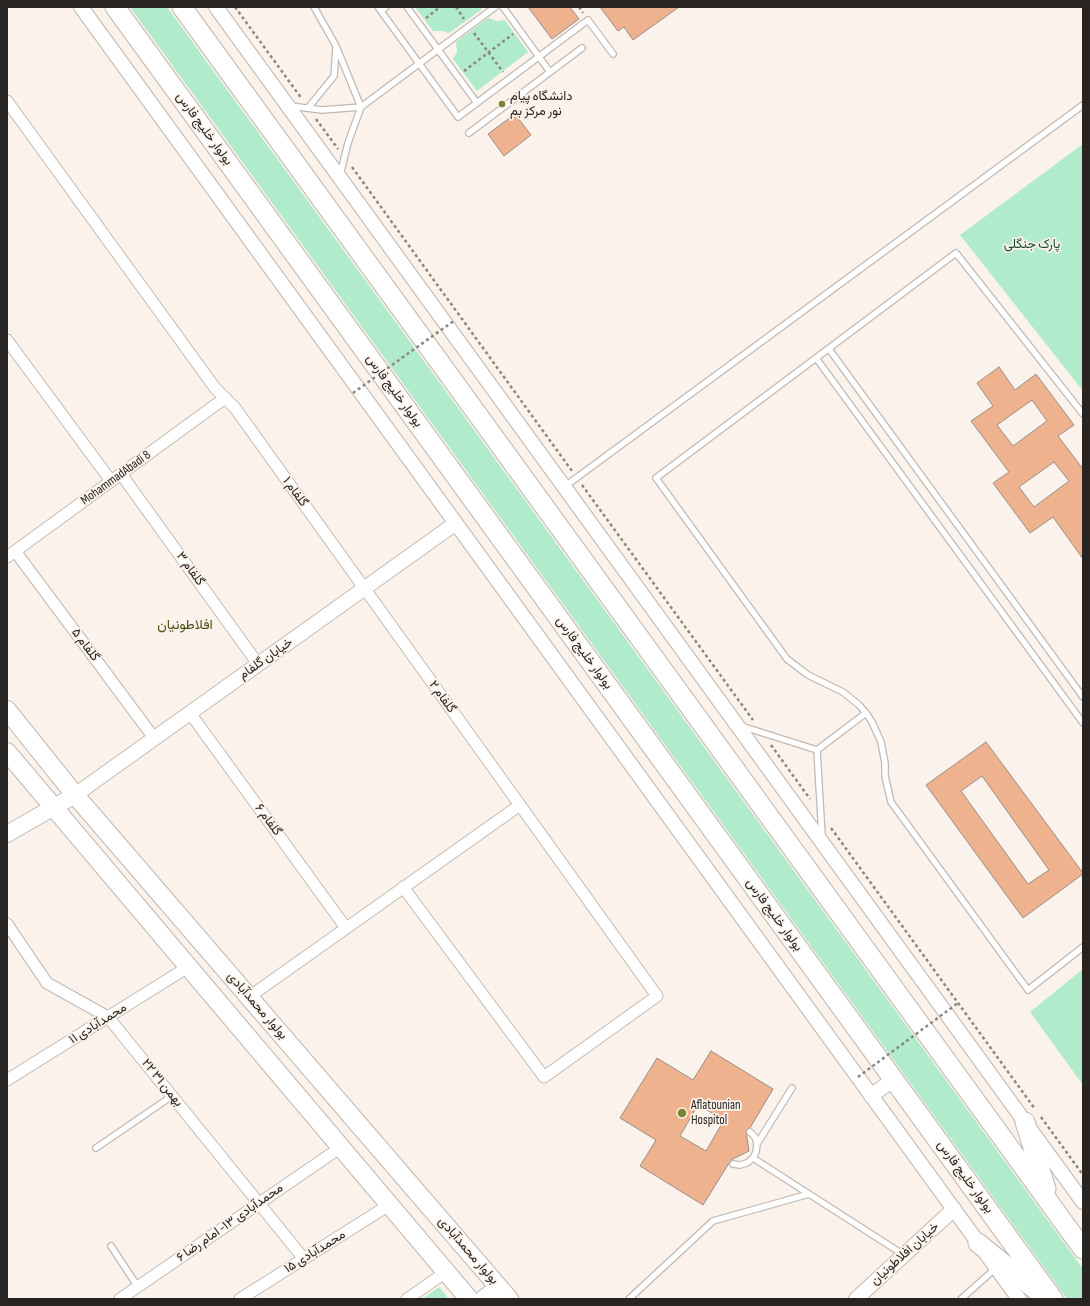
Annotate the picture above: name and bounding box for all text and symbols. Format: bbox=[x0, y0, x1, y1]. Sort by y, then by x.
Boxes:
place label: دانشگاه پیام نور مرکز بم bbox=[510, 89, 572, 120]
street label: بولوار خلیج فارس bbox=[172, 90, 236, 168]
marker: دانشگاه پیام نور مرکز بم bbox=[497, 99, 507, 109]
park label: پارک جنگلی bbox=[1004, 237, 1060, 253]
street label: بولوار خلیج فارس bbox=[362, 352, 426, 430]
street label: MohammadAbadi 8 bbox=[78, 447, 154, 509]
street label: گلفام ۱ bbox=[279, 474, 311, 510]
street label: گلفام ۳ bbox=[172, 549, 208, 589]
street label: بولوار خلیج فارس bbox=[552, 614, 616, 692]
district label: افلاطونیان bbox=[157, 617, 213, 633]
street label: گلفام ۵ bbox=[68, 625, 102, 665]
street label: خیابان گلفام bbox=[236, 635, 296, 683]
street label: گلفام ۲ bbox=[425, 678, 459, 716]
street label: گلفام ۶ bbox=[251, 801, 285, 839]
street label: بولوار خلیج فارس bbox=[742, 876, 806, 954]
street label: بولوار محمدآبادی bbox=[223, 969, 291, 1043]
street label: محمدآبادی ۱۱ bbox=[66, 1000, 130, 1048]
street label: ۲۲ بهمن ۳۱ bbox=[138, 1056, 186, 1110]
place label: Aflatounian Hospitol bbox=[691, 1098, 741, 1129]
marker: Aflatounian Hospitol bbox=[676, 1107, 688, 1119]
street label: بولوار خلیج فارس bbox=[933, 1138, 997, 1216]
street label: محمدآبادی ۱۳- امام رضا ۶ bbox=[174, 1180, 286, 1266]
street label: بولوار محمدآبادی bbox=[434, 1214, 502, 1288]
street label: خیابان افلاطونیان bbox=[868, 1219, 942, 1289]
street label: محمدآبادی ۱۵ bbox=[281, 1227, 349, 1277]

